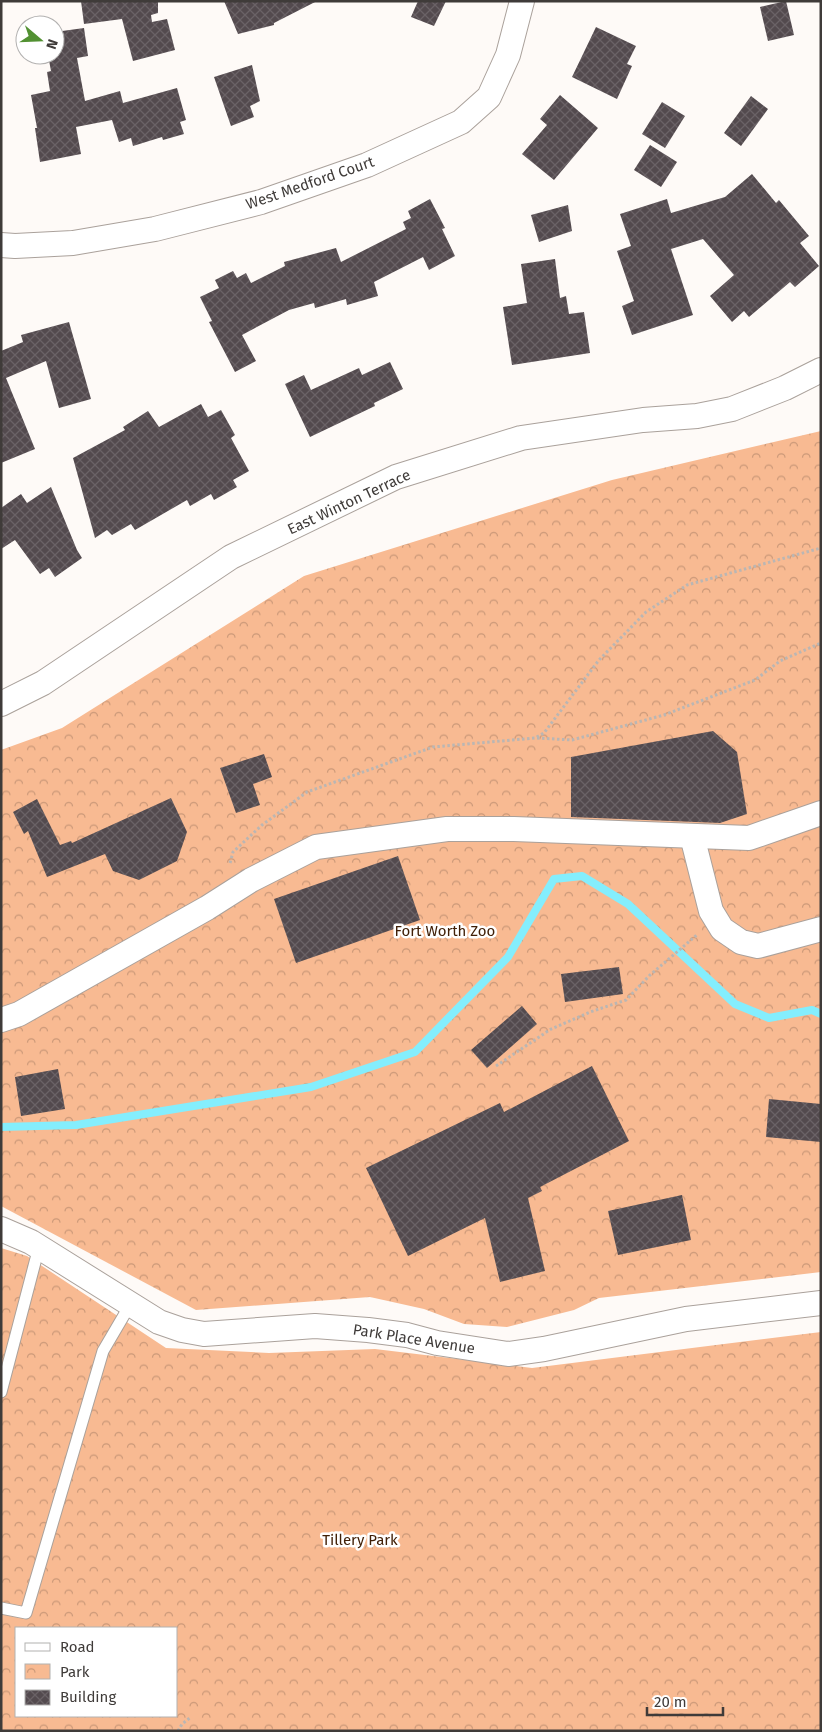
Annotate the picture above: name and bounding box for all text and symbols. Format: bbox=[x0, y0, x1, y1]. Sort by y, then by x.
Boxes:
north arrow bbox=[15, 15, 65, 65]
text: N bbox=[42, 37, 61, 51]
street label: West Medford Court bbox=[244, 152, 377, 213]
street label: East Winton Terrace bbox=[285, 466, 413, 538]
park label: Fort Worth Zoo bbox=[395, 922, 495, 940]
street label: Park Place Avenue bbox=[352, 1320, 476, 1358]
park label: Tillery Park bbox=[322, 1531, 398, 1549]
legend bbox=[15, 1627, 178, 1717]
text: Road bbox=[60, 1638, 95, 1656]
text: Park bbox=[60, 1663, 90, 1681]
scale bar bbox=[647, 1684, 723, 1716]
text: Building bbox=[60, 1688, 116, 1706]
text: 20 m bbox=[654, 1693, 687, 1711]

